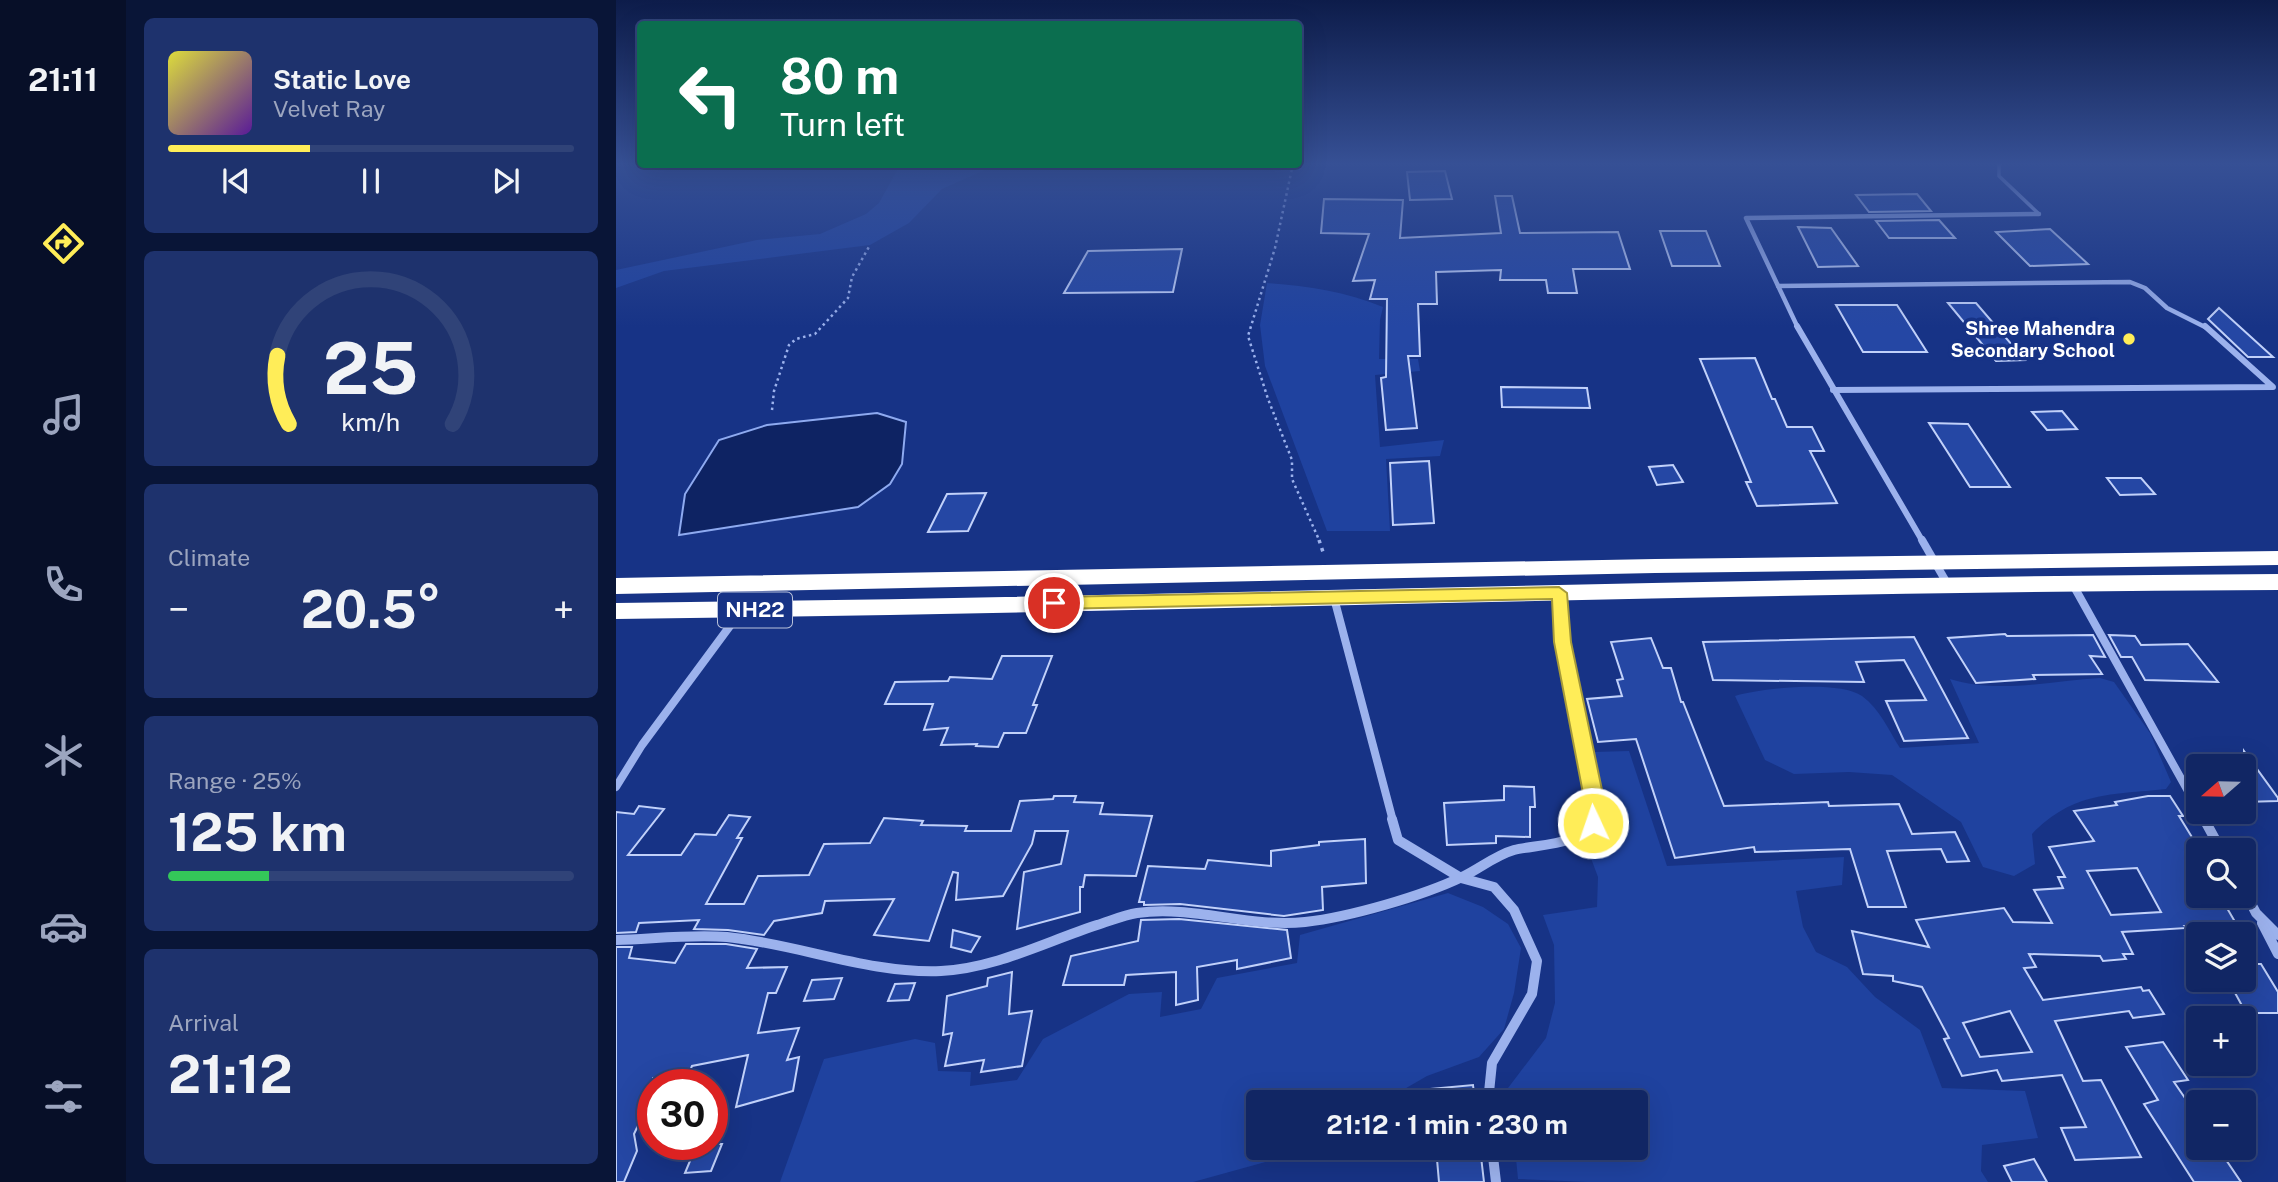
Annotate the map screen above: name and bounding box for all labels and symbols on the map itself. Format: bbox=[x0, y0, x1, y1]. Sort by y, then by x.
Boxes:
place label: Shree Mahendra Secondary School bbox=[1950, 317, 2115, 361]
marker: Shree Mahendra Secondary School bbox=[2121, 331, 2137, 347]
pin bbox=[1024, 573, 1084, 633]
road number: NH22 bbox=[718, 592, 792, 628]
north arrow bbox=[2186, 754, 2256, 824]
position arrow bbox=[1556, 786, 1630, 860]
speed limit sign: 30 bbox=[637, 1069, 728, 1160]

